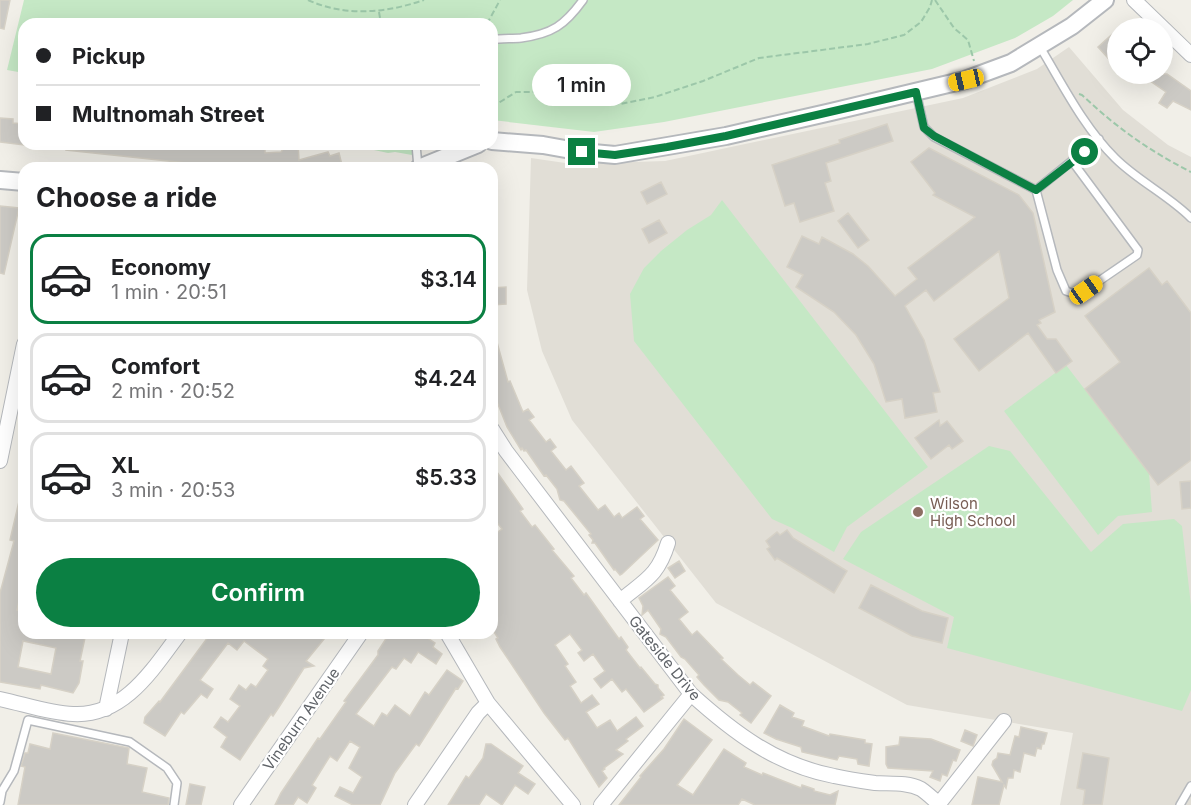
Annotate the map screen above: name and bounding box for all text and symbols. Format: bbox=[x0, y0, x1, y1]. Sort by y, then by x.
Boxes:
map controls bbox=[1107, 18, 1173, 84]
button: locate bbox=[1107, 18, 1173, 84]
text: Pickup bbox=[72, 43, 146, 69]
callout: 1 min bbox=[532, 65, 632, 107]
car bbox=[946, 67, 986, 93]
text: 1 min bbox=[557, 73, 606, 97]
text: Multnomah Street bbox=[72, 101, 265, 127]
route end bbox=[568, 138, 595, 165]
route start bbox=[1071, 138, 1098, 165]
text: Choose a ride bbox=[36, 181, 217, 214]
icon: car bbox=[39, 252, 93, 306]
text: Economy bbox=[111, 254, 211, 280]
text: $3.14 bbox=[420, 266, 477, 292]
car bbox=[1066, 272, 1106, 308]
text: 1 min · 20:51 bbox=[111, 280, 227, 304]
icon: car bbox=[39, 351, 93, 405]
text: Comfort bbox=[111, 353, 200, 379]
text: $4.24 bbox=[414, 365, 477, 391]
text: 2 min · 20:52 bbox=[111, 379, 235, 403]
icon: car bbox=[39, 450, 93, 504]
text: XL bbox=[111, 452, 140, 478]
text: $5.33 bbox=[415, 464, 477, 490]
text: 3 min · 20:53 bbox=[111, 478, 235, 502]
place label: Wilson High School bbox=[930, 494, 1016, 530]
marker: Wilson High School bbox=[911, 505, 925, 519]
button: Confirm bbox=[36, 558, 480, 627]
street label: Gateside Drive bbox=[625, 612, 705, 704]
street label: Vineburn Avenue bbox=[258, 664, 344, 774]

